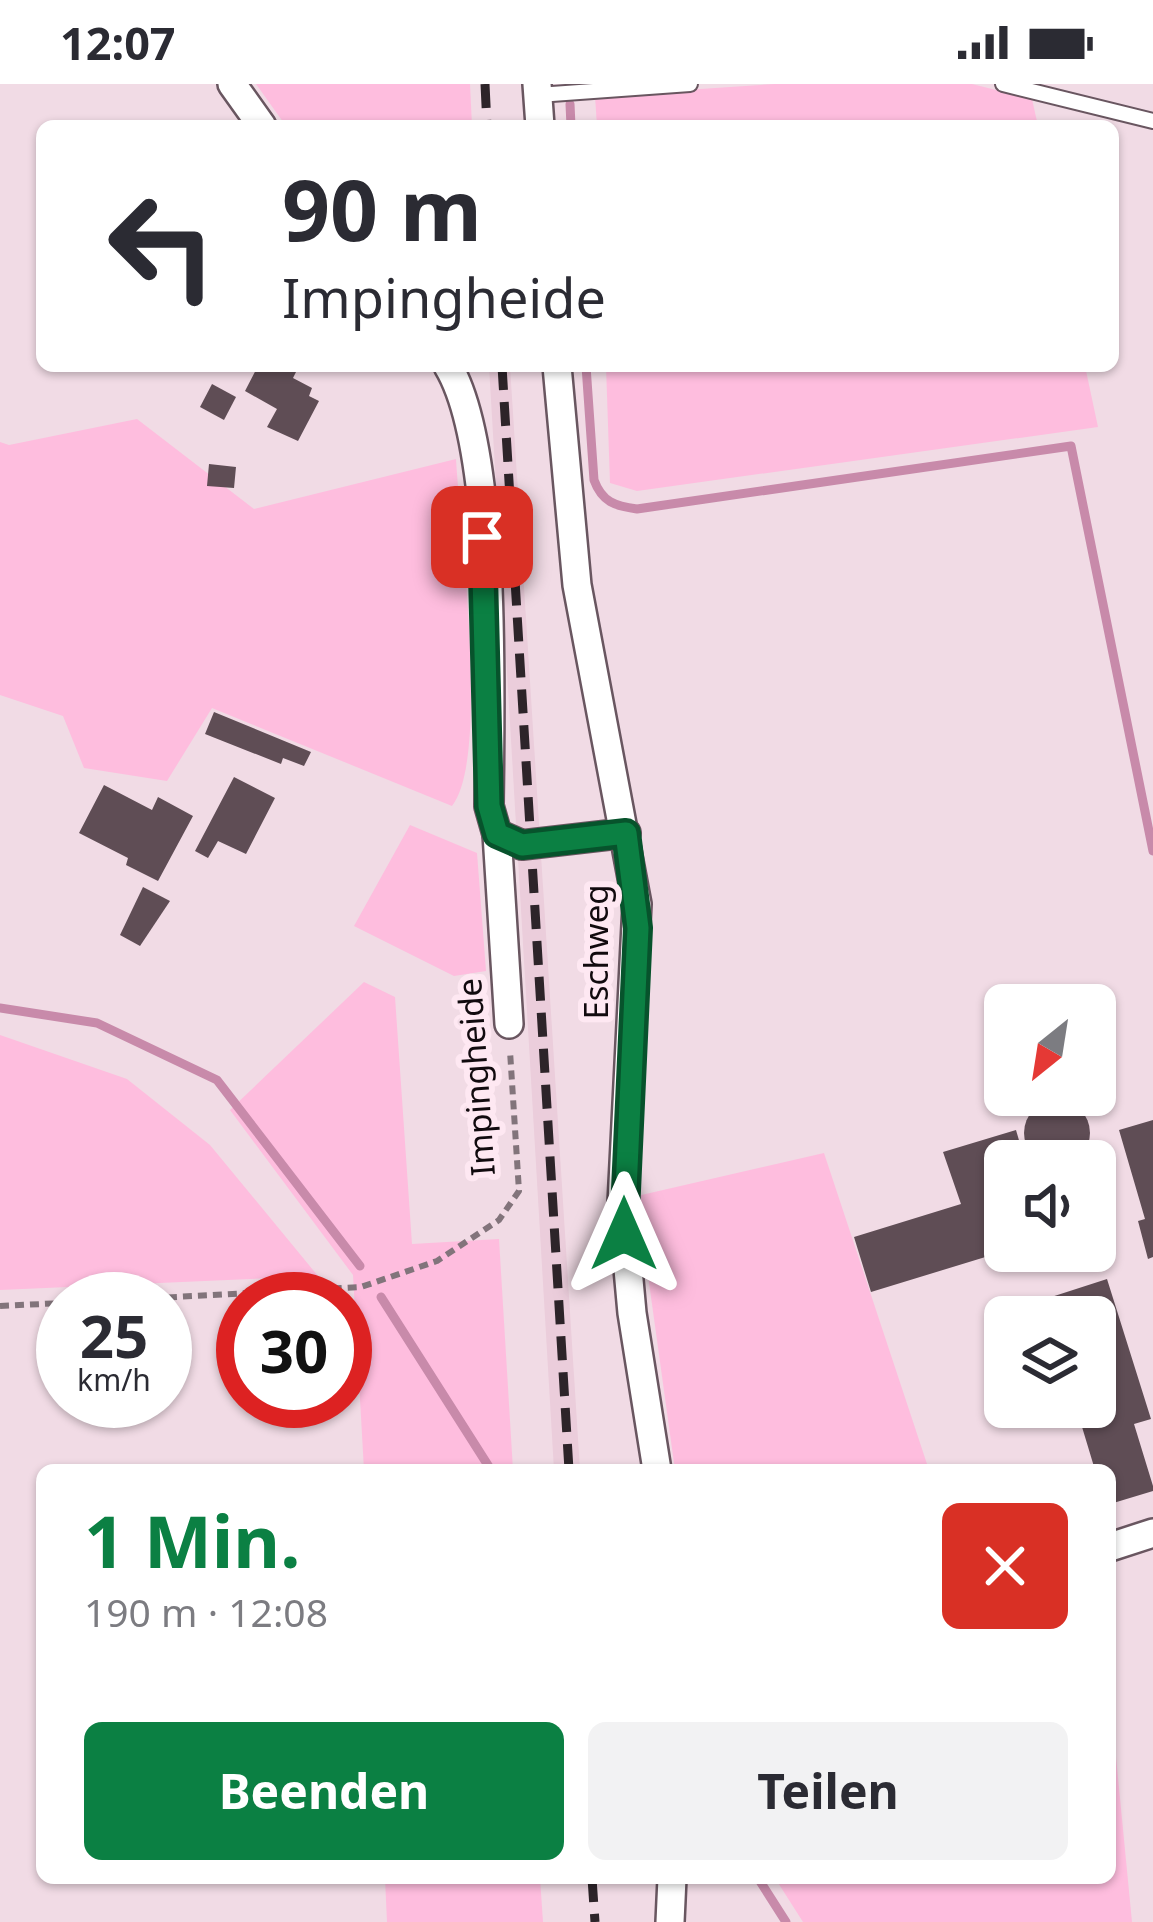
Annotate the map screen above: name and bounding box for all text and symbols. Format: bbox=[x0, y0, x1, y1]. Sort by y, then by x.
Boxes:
text: 12:07 bbox=[60, 12, 176, 73]
text: 90 m bbox=[282, 151, 482, 266]
icon: left bbox=[84, 168, 240, 324]
text: Impingheide bbox=[282, 260, 606, 334]
pin bbox=[431, 486, 533, 588]
icon: arrive bbox=[449, 504, 515, 570]
street label: Eschweg bbox=[573, 884, 618, 1020]
street label: Impingheide bbox=[446, 977, 505, 1177]
north arrow bbox=[984, 984, 1116, 1116]
map controls bbox=[984, 984, 1116, 1428]
button: sound bbox=[984, 1140, 1116, 1272]
position arrow bbox=[561, 1171, 687, 1297]
speed limit sign: 30 bbox=[216, 1272, 372, 1428]
text: 25 bbox=[80, 1294, 148, 1376]
button: layers bbox=[984, 1296, 1116, 1428]
text: km/h bbox=[77, 1359, 151, 1400]
text: 1 Min. bbox=[84, 1491, 300, 1589]
button: close bbox=[942, 1503, 1068, 1629]
text: 190 m · 12:08 bbox=[84, 1585, 328, 1638]
button: Beenden bbox=[84, 1722, 564, 1860]
button: Teilen bbox=[588, 1722, 1068, 1860]

